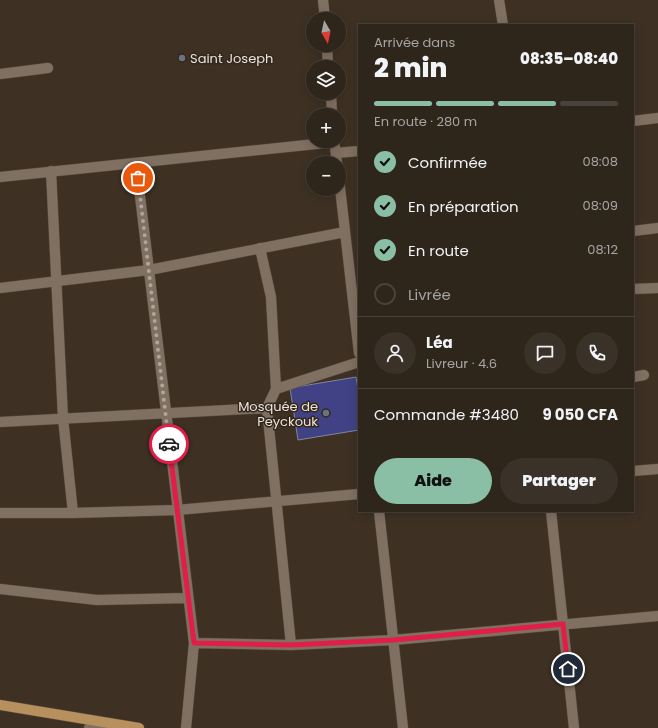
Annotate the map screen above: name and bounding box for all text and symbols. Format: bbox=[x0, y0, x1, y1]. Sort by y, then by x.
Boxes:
north arrow bbox=[306, 12, 346, 52]
map controls bbox=[306, 12, 346, 196]
text: Arrivée dans bbox=[374, 33, 455, 52]
text: 08:35–08:40 bbox=[520, 48, 618, 69]
place label: Saint Joseph bbox=[190, 49, 273, 68]
text: 2 min bbox=[374, 50, 447, 86]
marker: Saint Joseph bbox=[177, 53, 187, 63]
button: layers bbox=[306, 60, 346, 100]
button: + bbox=[306, 108, 346, 148]
text: En route · 280 m bbox=[374, 112, 477, 131]
icon: check bbox=[374, 151, 396, 173]
text: Confirmée bbox=[408, 152, 487, 173]
text: 08:08 bbox=[582, 152, 618, 171]
button: − bbox=[306, 156, 346, 196]
pin bbox=[121, 161, 155, 195]
icon: bag bbox=[127, 167, 149, 189]
icon: check bbox=[374, 195, 396, 217]
text: En préparation bbox=[408, 196, 519, 217]
text: 08:09 bbox=[583, 196, 618, 215]
icon: check bbox=[374, 239, 396, 261]
text: En route bbox=[408, 240, 469, 261]
text: 08:12 bbox=[587, 240, 618, 259]
text: Livrée bbox=[408, 284, 451, 305]
button: person bbox=[374, 332, 416, 374]
text: Léa bbox=[426, 332, 453, 353]
button: chat bbox=[524, 332, 566, 374]
button: phone bbox=[576, 332, 618, 374]
text: Livreur · 4.6 bbox=[426, 354, 497, 373]
place label: Mosquée de Peyckouk bbox=[238, 397, 318, 431]
text: Commande #3480 bbox=[374, 404, 519, 425]
text: 9 050 CFA bbox=[542, 404, 618, 425]
marker: Mosquée de Peyckouk bbox=[321, 408, 331, 418]
courier bbox=[149, 424, 189, 464]
icon: car bbox=[158, 433, 180, 455]
button: Aide bbox=[374, 458, 492, 504]
button: Partager bbox=[500, 458, 618, 504]
pin bbox=[551, 652, 585, 686]
icon: home bbox=[557, 658, 579, 680]

